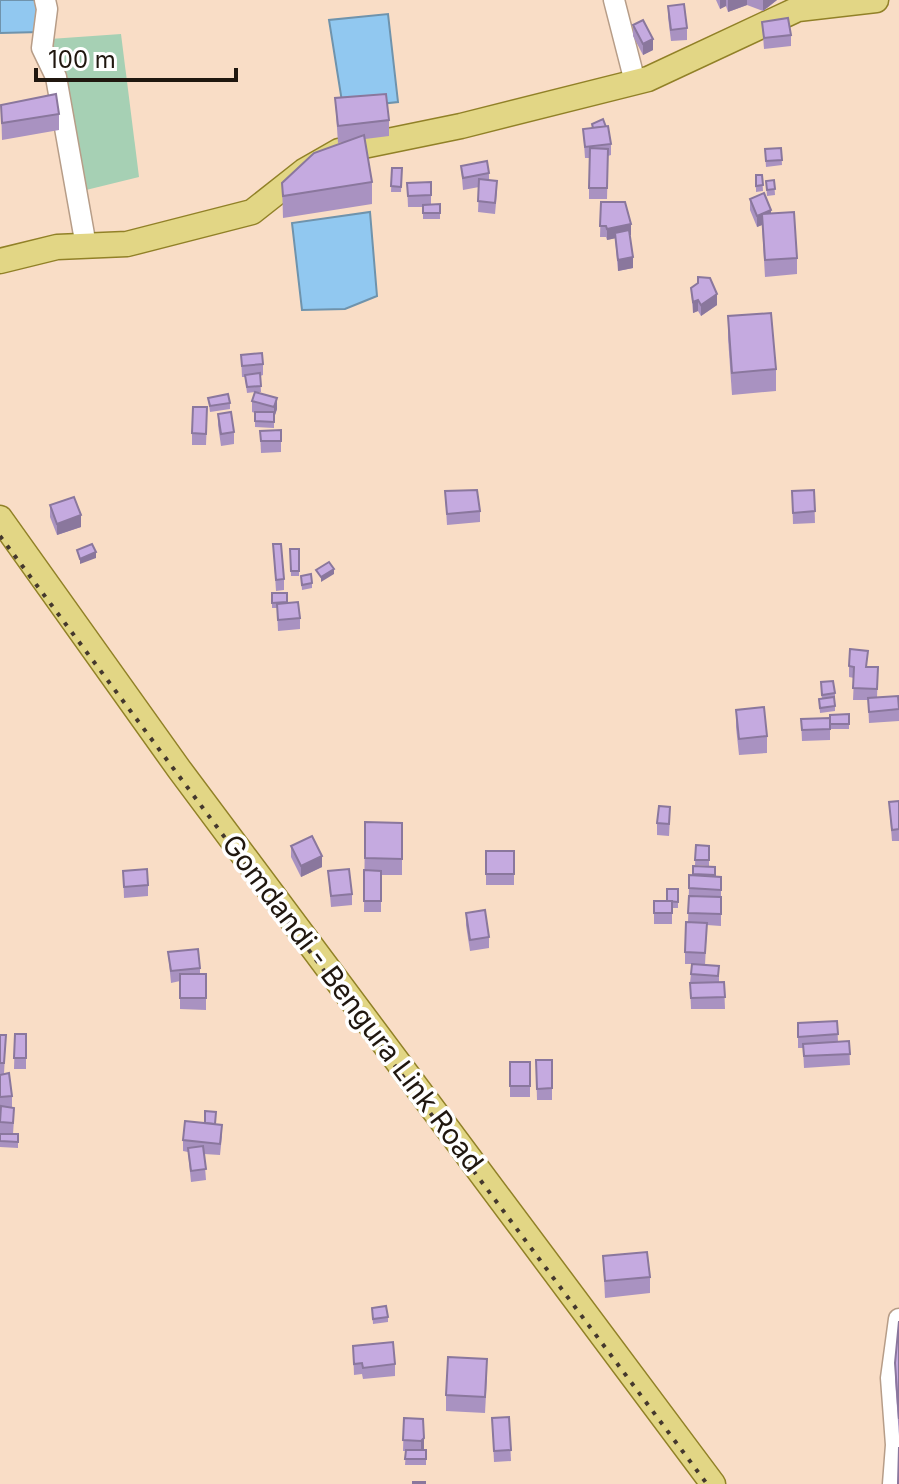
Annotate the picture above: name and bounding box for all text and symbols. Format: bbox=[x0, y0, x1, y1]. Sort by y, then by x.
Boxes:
scale bar bbox=[36, 32, 236, 82]
text: 100 m bbox=[48, 45, 116, 74]
street label: Gomdandi - Bengura Link Road bbox=[215, 828, 491, 1178]

